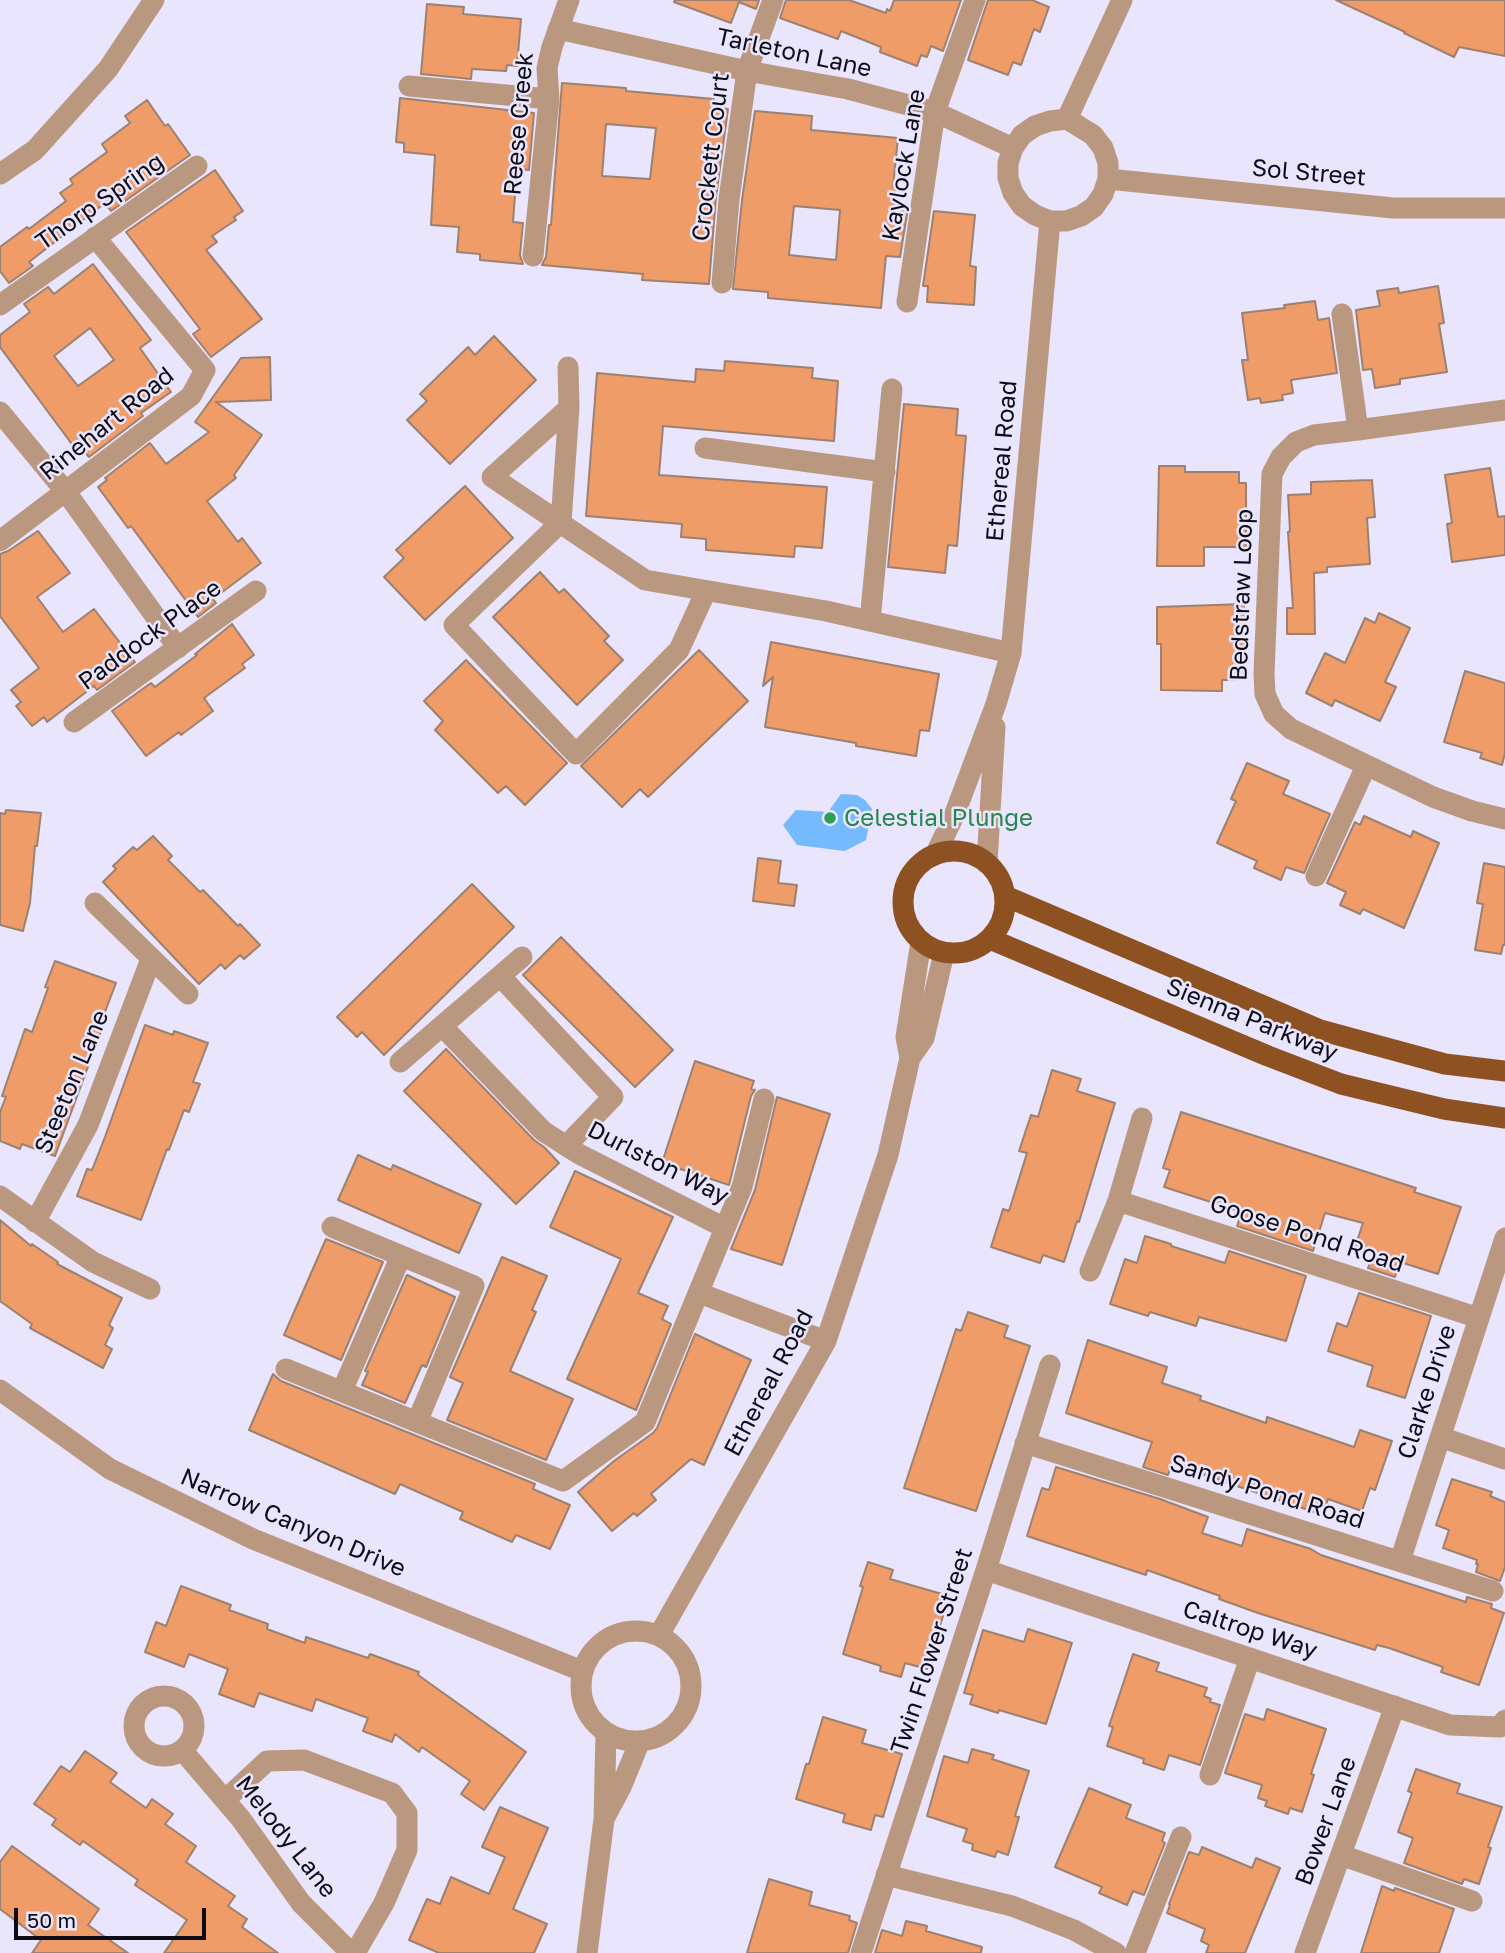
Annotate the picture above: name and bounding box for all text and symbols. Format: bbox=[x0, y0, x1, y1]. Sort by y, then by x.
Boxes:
street label: Tarleton Lane bbox=[714, 22, 874, 84]
street label: Reese Creek bbox=[498, 51, 540, 197]
street label: Crockett Court bbox=[686, 71, 736, 243]
street label: Kaylock Lane bbox=[876, 87, 932, 243]
street label: Thorp Spring bbox=[30, 147, 170, 257]
street label: Sol Street bbox=[1251, 154, 1367, 192]
street label: Rinehart Road bbox=[34, 361, 180, 487]
street label: Ethereal Road bbox=[981, 379, 1023, 543]
street label: Bedstraw Loop bbox=[1225, 509, 1259, 681]
street label: Paddock Place bbox=[73, 574, 227, 696]
place label: Celestial Plunge bbox=[844, 804, 1033, 832]
marker: Celestial Plunge bbox=[822, 810, 838, 826]
street label: Sienna Parkway bbox=[1162, 972, 1342, 1068]
street label: Steeton Lane bbox=[29, 1006, 115, 1158]
street label: Durlston Way bbox=[583, 1115, 733, 1211]
street label: Goose Pond Road bbox=[1206, 1189, 1408, 1279]
street label: Ethereal Road bbox=[718, 1305, 820, 1461]
street label: Clarke Drive bbox=[1392, 1321, 1462, 1463]
street label: Sandy Pond Road bbox=[1166, 1449, 1368, 1535]
street label: Narrow Canyon Drive bbox=[176, 1463, 410, 1583]
street label: Twin Flower Street bbox=[885, 1544, 979, 1758]
street label: Caltrop Way bbox=[1179, 1595, 1321, 1665]
street label: Bower Lane bbox=[1289, 1753, 1363, 1889]
street label: Melody Lane bbox=[229, 1770, 343, 1904]
scale bar bbox=[18, 1894, 210, 1938]
text: 50 m bbox=[27, 1907, 76, 1933]

